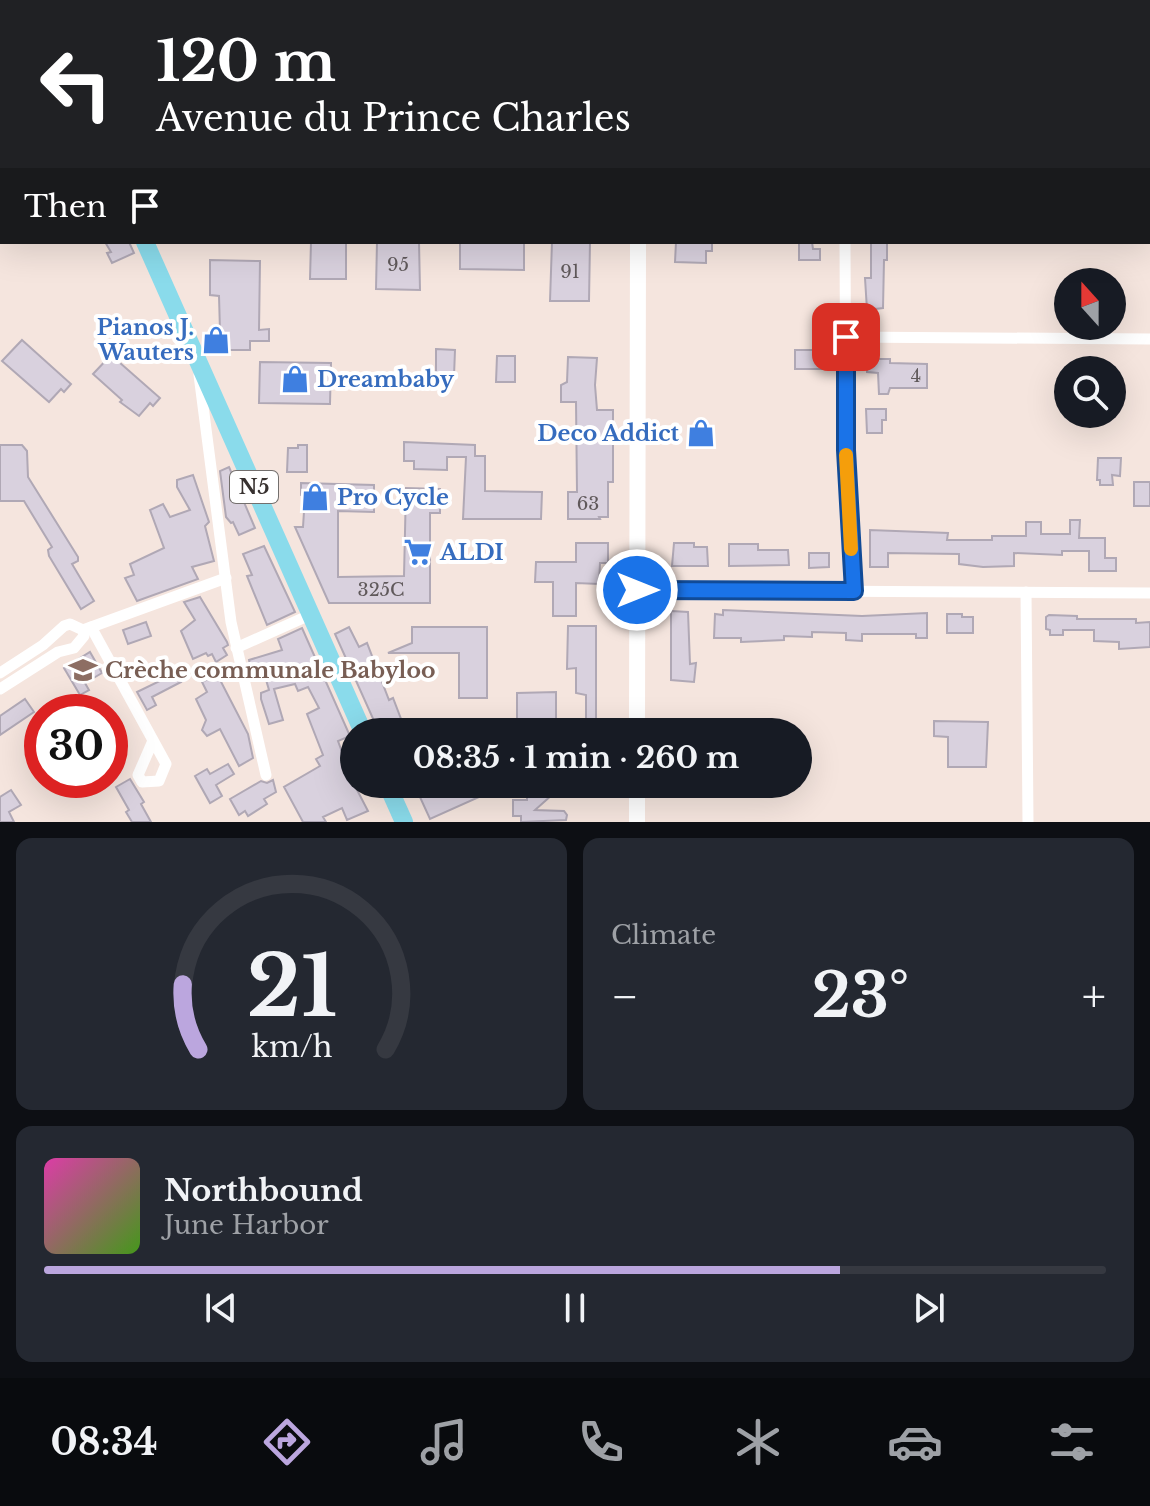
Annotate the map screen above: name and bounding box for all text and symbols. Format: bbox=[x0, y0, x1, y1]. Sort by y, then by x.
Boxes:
text: 120 m bbox=[156, 27, 336, 96]
icon: left bbox=[24, 32, 128, 136]
text: Avenue du Prince Charles bbox=[156, 96, 631, 141]
icon: arrive bbox=[123, 184, 167, 228]
text: Then bbox=[24, 188, 107, 225]
house number: 95 bbox=[387, 254, 409, 276]
house number: 91 bbox=[560, 261, 580, 283]
north arrow bbox=[1054, 268, 1126, 340]
map controls bbox=[1054, 268, 1126, 428]
pin bbox=[812, 303, 880, 371]
place label: Pianos J. Wauters bbox=[97, 314, 194, 366]
icon: arrive bbox=[824, 315, 868, 359]
shop icon: Pianos J. Wauters bbox=[201, 325, 231, 355]
button: search bbox=[1054, 356, 1126, 428]
shop icon: Dreambaby bbox=[280, 364, 310, 394]
house number: 4 bbox=[911, 365, 921, 387]
place label: Dreambaby bbox=[317, 366, 455, 393]
shop icon: Deco Addict bbox=[686, 418, 716, 448]
place label: Deco Addict bbox=[537, 420, 680, 447]
road number: N5 bbox=[230, 471, 278, 503]
shop icon: Pro Cycle bbox=[300, 482, 330, 512]
place label: Pro Cycle bbox=[337, 484, 449, 511]
house number: 63 bbox=[577, 493, 599, 515]
supermarket icon: ALDI bbox=[403, 537, 433, 567]
place label: ALDI bbox=[439, 539, 504, 566]
position arrow bbox=[595, 548, 679, 632]
house number: 325C bbox=[358, 579, 404, 601]
school or university icon: Crèche communale Babyloo bbox=[68, 655, 98, 685]
place label: Crèche communale Babyloo bbox=[105, 657, 435, 684]
speed limit sign: 30 bbox=[24, 694, 128, 798]
text: 08:35 · 1 min · 260 m bbox=[413, 739, 739, 776]
text: Climate bbox=[611, 919, 716, 951]
text: 21 bbox=[246, 935, 337, 1038]
text: 23° bbox=[812, 959, 909, 1033]
text: − bbox=[611, 969, 639, 1024]
text: + bbox=[1082, 969, 1106, 1024]
text: km/h bbox=[251, 1029, 332, 1065]
text: Northbound bbox=[164, 1172, 363, 1209]
text: June Harbor bbox=[164, 1209, 329, 1241]
icon: previous bbox=[199, 1286, 243, 1330]
icon: pause bbox=[553, 1286, 597, 1330]
icon: next bbox=[907, 1286, 951, 1330]
icon: directions bbox=[259, 1414, 315, 1470]
icon: music bbox=[416, 1414, 472, 1470]
icon: phone bbox=[573, 1414, 629, 1470]
icon: climate bbox=[730, 1414, 786, 1470]
icon: car bbox=[887, 1414, 943, 1470]
icon: filters bbox=[1044, 1414, 1100, 1470]
text: 08:34 bbox=[50, 1420, 158, 1465]

